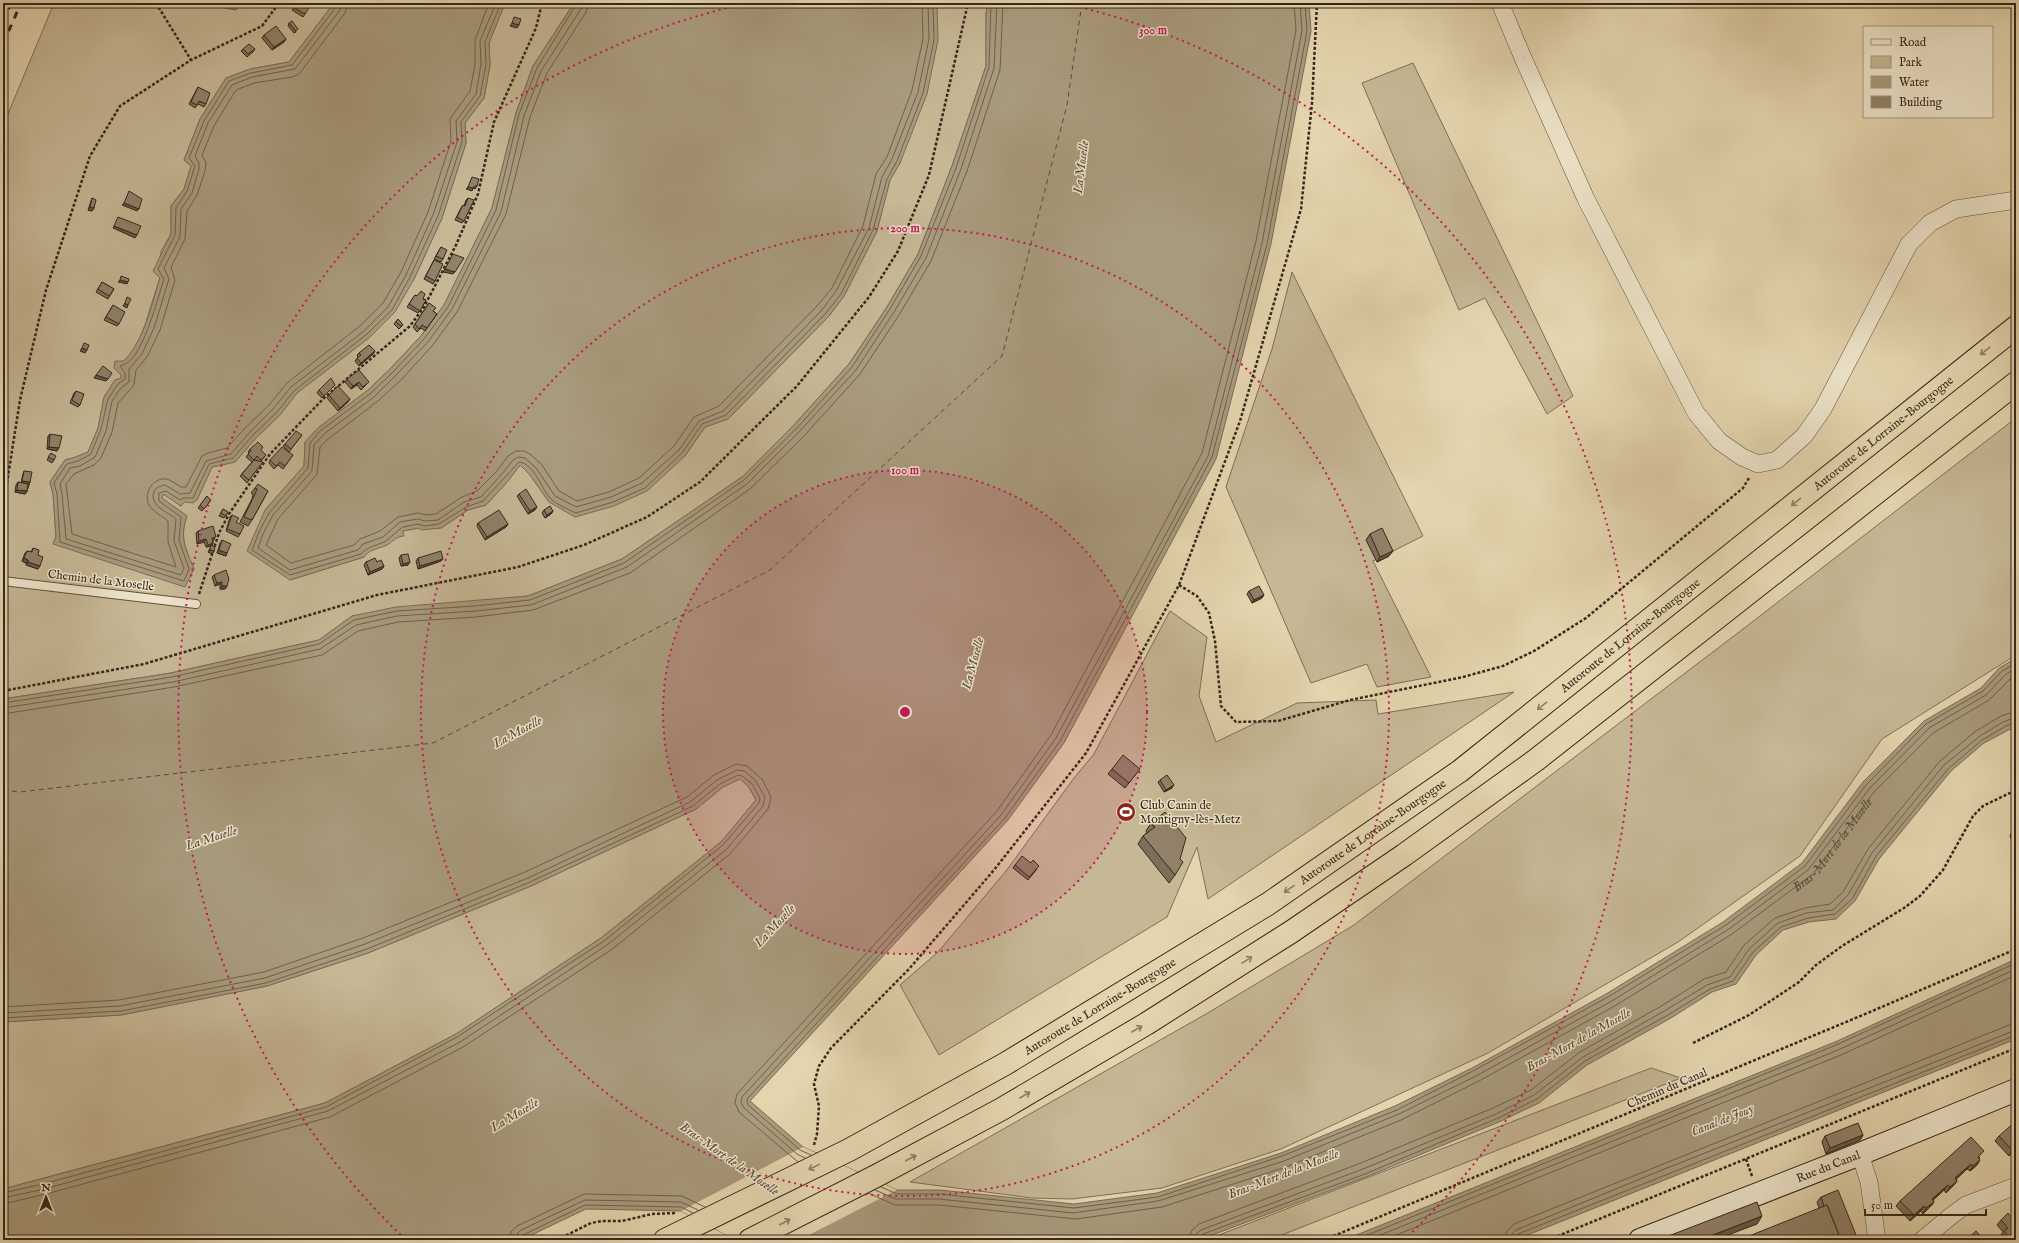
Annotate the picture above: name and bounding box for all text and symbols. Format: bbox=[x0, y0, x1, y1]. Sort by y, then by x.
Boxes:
text: 300 m bbox=[1139, 23, 1168, 38]
legend bbox=[1863, 26, 1993, 118]
text: Road bbox=[1899, 35, 1927, 50]
text: Park bbox=[1899, 55, 1922, 70]
text: Water bbox=[1899, 75, 1930, 90]
text: Building bbox=[1899, 95, 1943, 110]
water label: La Moselle bbox=[1070, 139, 1093, 196]
text: 200 m bbox=[890, 221, 920, 236]
one-way arrow bbox=[1980, 347, 1991, 355]
street label: Autoroute de Lorraine-Bourgogne bbox=[1810, 373, 1957, 494]
text: 100 m bbox=[891, 463, 920, 478]
one-way arrow bbox=[1791, 498, 1802, 506]
street label: Chemin de la Moselle bbox=[47, 567, 155, 595]
street label: Autoroute de Lorraine-Bourgogne bbox=[1557, 575, 1704, 697]
water label: La Moselle bbox=[958, 635, 989, 692]
one-way arrow bbox=[1536, 701, 1547, 710]
centre of rings bbox=[898, 705, 912, 719]
water label: La Moselle bbox=[489, 712, 546, 753]
street label: Autoroute de Lorraine-Bourgogne bbox=[1296, 776, 1449, 889]
water label: Bras-Mort de la Moselle bbox=[1789, 794, 1877, 896]
place label: Club Canin de Montigny-lès-Metz bbox=[1140, 798, 1241, 827]
sports icon: Club Canin de Montigny-lès-Metz bbox=[1115, 801, 1137, 823]
water label: La Moselle bbox=[183, 822, 240, 855]
one-way arrow bbox=[1284, 885, 1295, 893]
water label: La Moselle bbox=[750, 900, 800, 952]
street label: Autoroute de Lorraine-Bourgogne bbox=[1021, 955, 1179, 1059]
one-way arrow bbox=[1241, 956, 1252, 964]
water label: Bras-Mort de la Moselle bbox=[1523, 1004, 1635, 1076]
one-way arrow bbox=[1131, 1025, 1143, 1033]
street label: Chemin du Canal bbox=[1625, 1065, 1710, 1112]
one-way arrow bbox=[1019, 1091, 1031, 1099]
water label: La Moselle bbox=[487, 1094, 543, 1137]
water label: Canal de Jouy bbox=[1689, 1100, 1756, 1141]
water label: Bras-Mort de la Moselle bbox=[676, 1119, 783, 1200]
water label: Bras-Mort de la Moselle bbox=[1226, 1145, 1342, 1203]
street label: Rue du Canal bbox=[1794, 1147, 1863, 1186]
one-way arrow bbox=[905, 1153, 917, 1161]
one-way arrow bbox=[808, 1164, 820, 1171]
north arrow bbox=[26, 1177, 66, 1217]
text: N bbox=[40, 1181, 51, 1195]
scale bar bbox=[1865, 1191, 1986, 1217]
text: 50 m bbox=[1871, 1198, 1893, 1213]
one-way arrow bbox=[778, 1218, 790, 1226]

